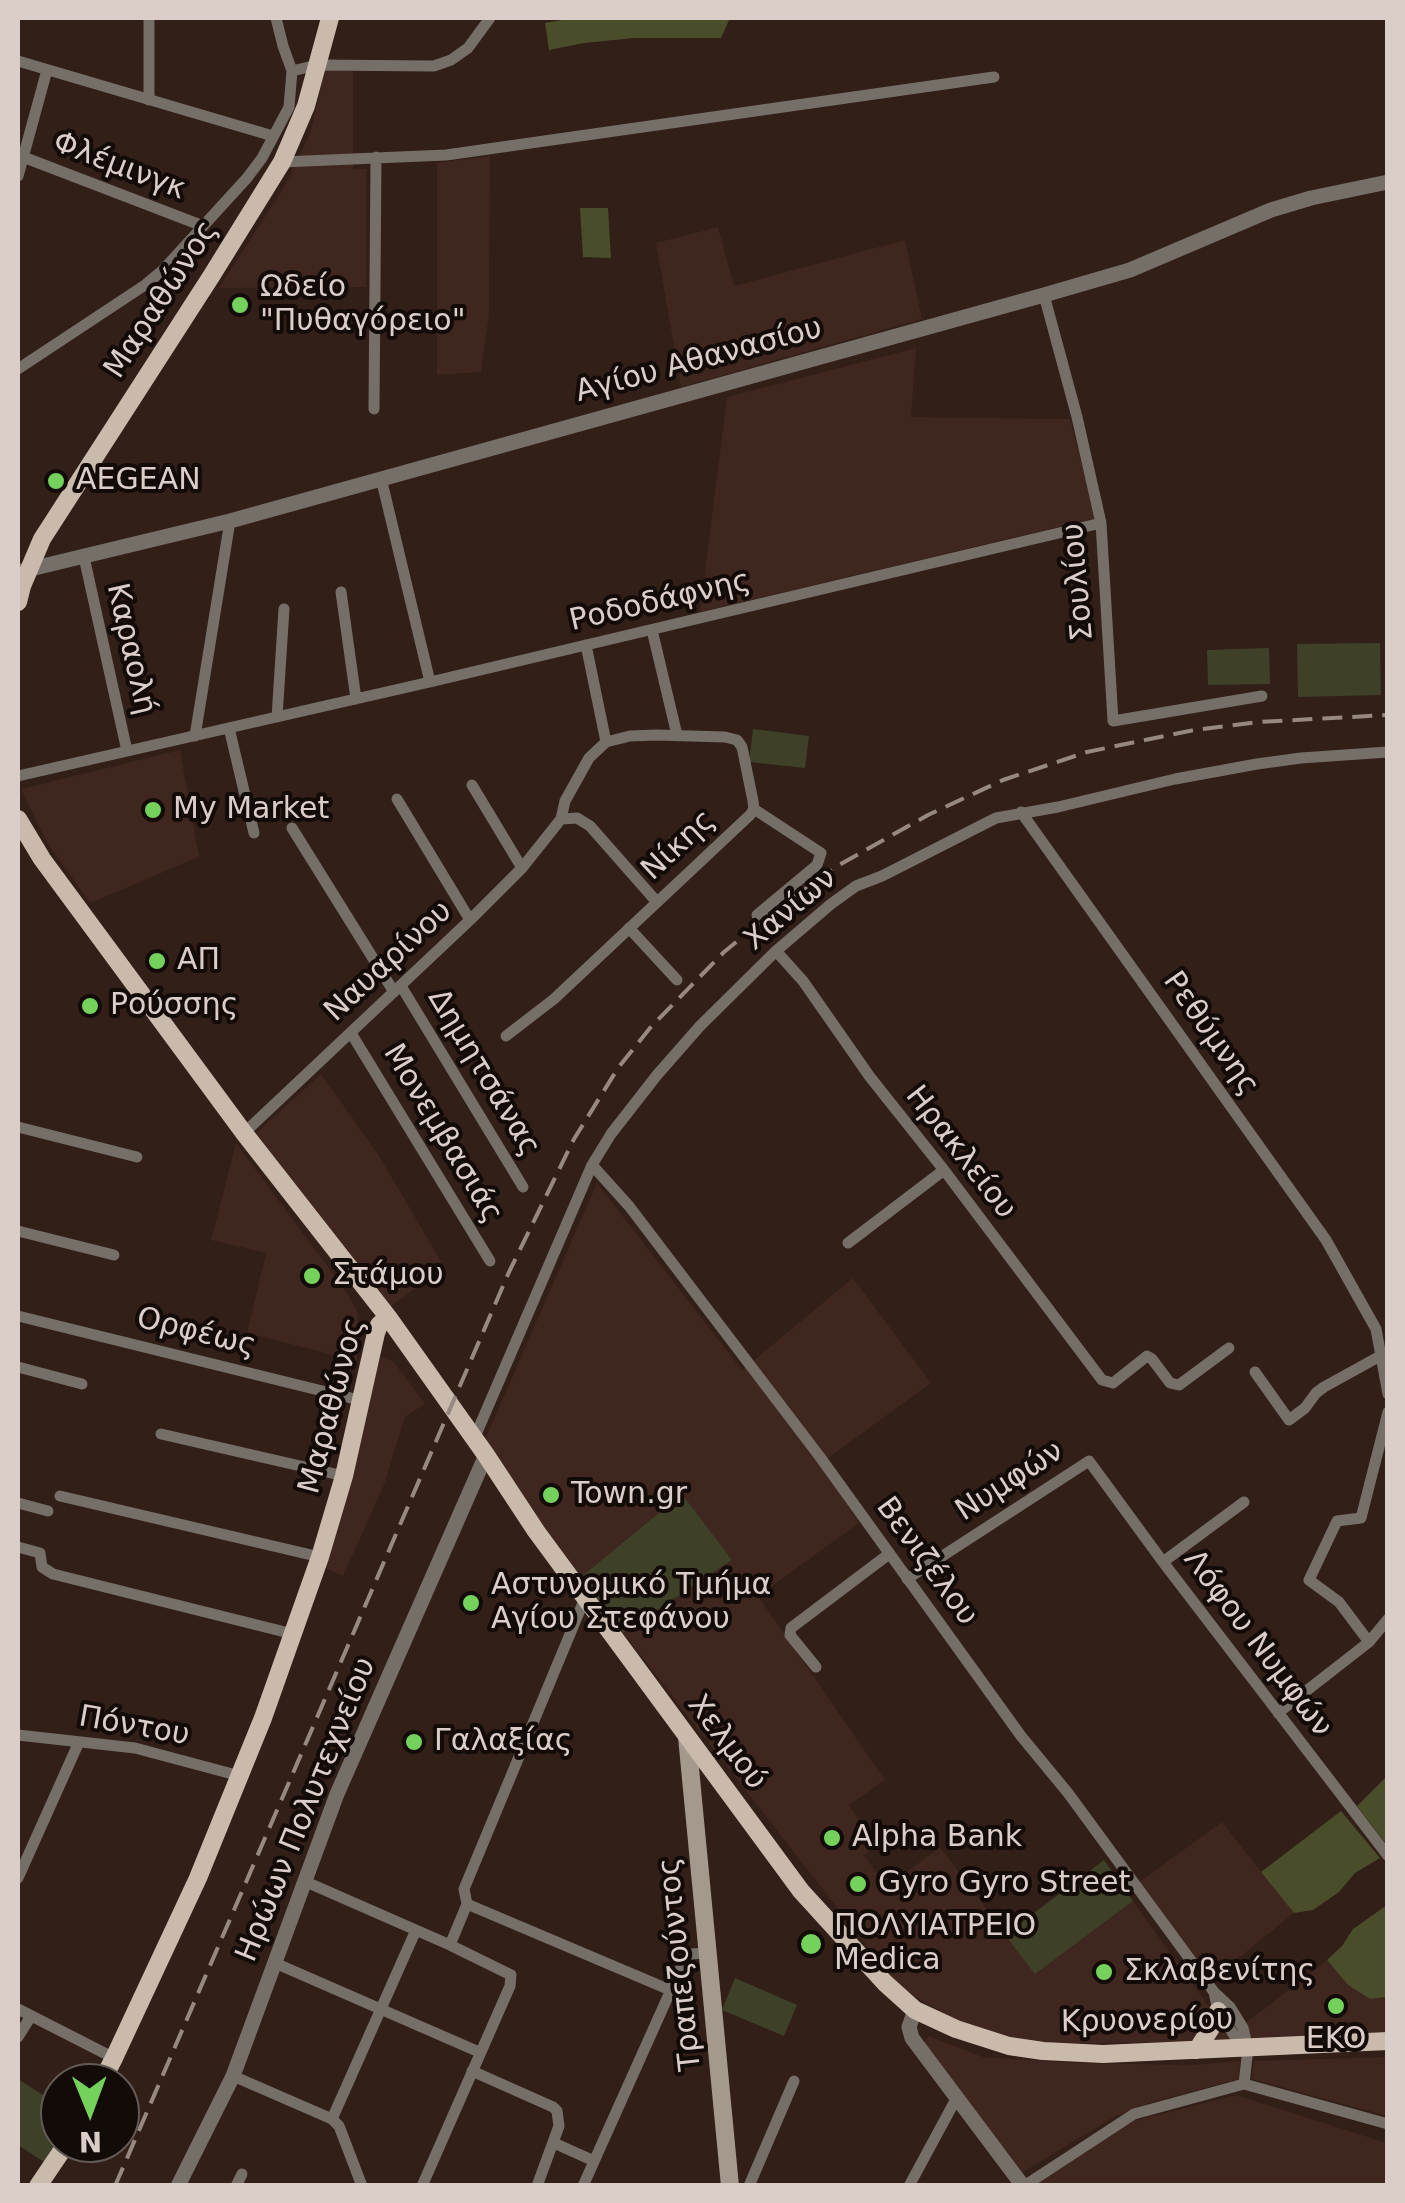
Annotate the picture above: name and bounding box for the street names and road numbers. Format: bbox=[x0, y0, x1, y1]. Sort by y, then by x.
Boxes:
street label: Φλέμινγκ bbox=[48, 125, 190, 209]
street label: Μαραθώνος bbox=[98, 214, 226, 386]
street label: Αγίου Αθανασίου bbox=[572, 311, 826, 411]
street label: Σουλίου bbox=[1056, 522, 1102, 642]
street label: Ροδοδάφνης bbox=[566, 564, 754, 640]
street label: Καραολή bbox=[97, 580, 163, 718]
street label: Νίκης bbox=[635, 803, 723, 889]
street label: Χανίων bbox=[738, 861, 844, 959]
street label: Ναυαρίνου bbox=[318, 894, 460, 1030]
street label: Ρεθύμνης bbox=[1154, 965, 1266, 1103]
street label: Δημητσάνας bbox=[419, 983, 547, 1163]
street label: Μονεμβασιάς bbox=[375, 1038, 509, 1230]
street label: Ηρακλείου bbox=[897, 1079, 1023, 1227]
street label: Ορφέως bbox=[133, 1301, 259, 1365]
street label: Μαραθώνος bbox=[292, 1314, 374, 1498]
street label: Νυμφών bbox=[950, 1434, 1070, 1530]
street label: Βενιζέλου bbox=[867, 1491, 985, 1633]
street label: Λόφου Νυμφών bbox=[1175, 1544, 1339, 1744]
street label: Ηρώων Πολυτεχνείου bbox=[230, 1653, 384, 1967]
street label: Χελμού bbox=[679, 1689, 773, 1797]
street label: Πόντου bbox=[76, 1700, 192, 1754]
street label: Τραπεζούντος bbox=[652, 1856, 710, 2072]
street label: Κρυονερίου bbox=[1061, 2002, 1233, 2042]

